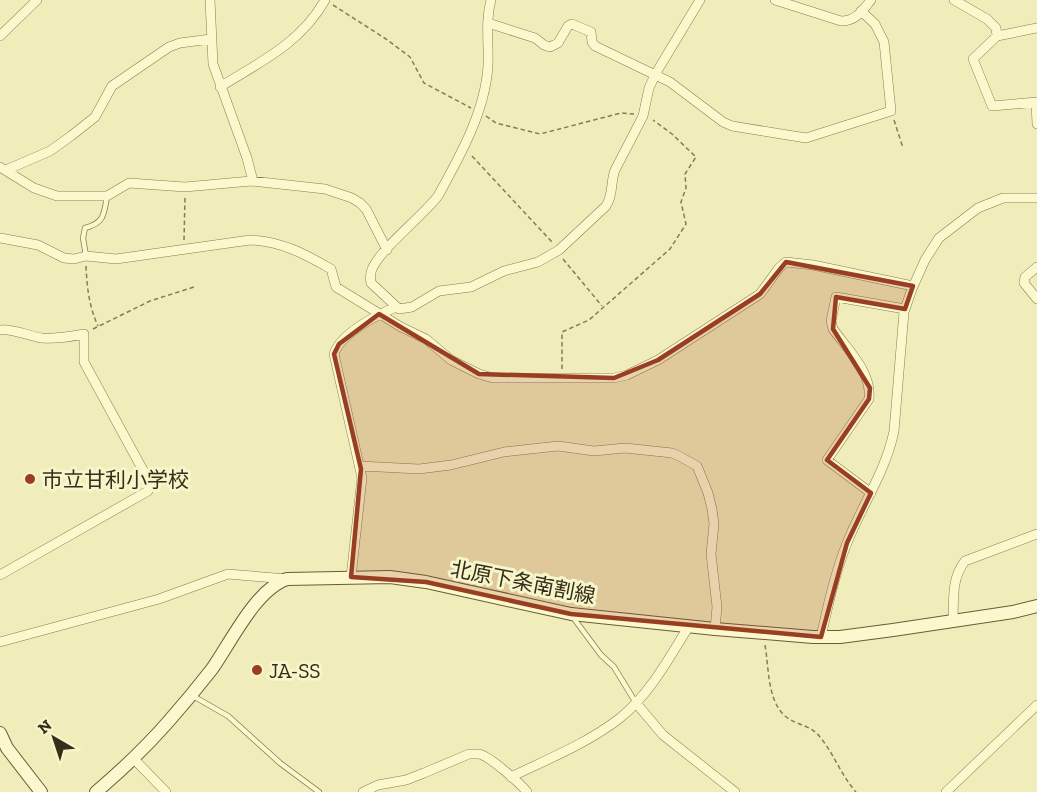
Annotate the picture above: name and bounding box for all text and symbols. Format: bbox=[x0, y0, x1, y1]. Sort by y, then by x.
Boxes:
place label: 市立甘利小学校 bbox=[42, 467, 189, 492]
marker: 市立甘利小学校 bbox=[23, 472, 37, 486]
street label: 北原下条南割線 bbox=[448, 556, 598, 608]
place label: JA-SS bbox=[269, 658, 321, 683]
marker: JA-SS bbox=[250, 663, 264, 677]
north arrow bbox=[24, 708, 84, 768]
text: N bbox=[34, 716, 56, 738]

